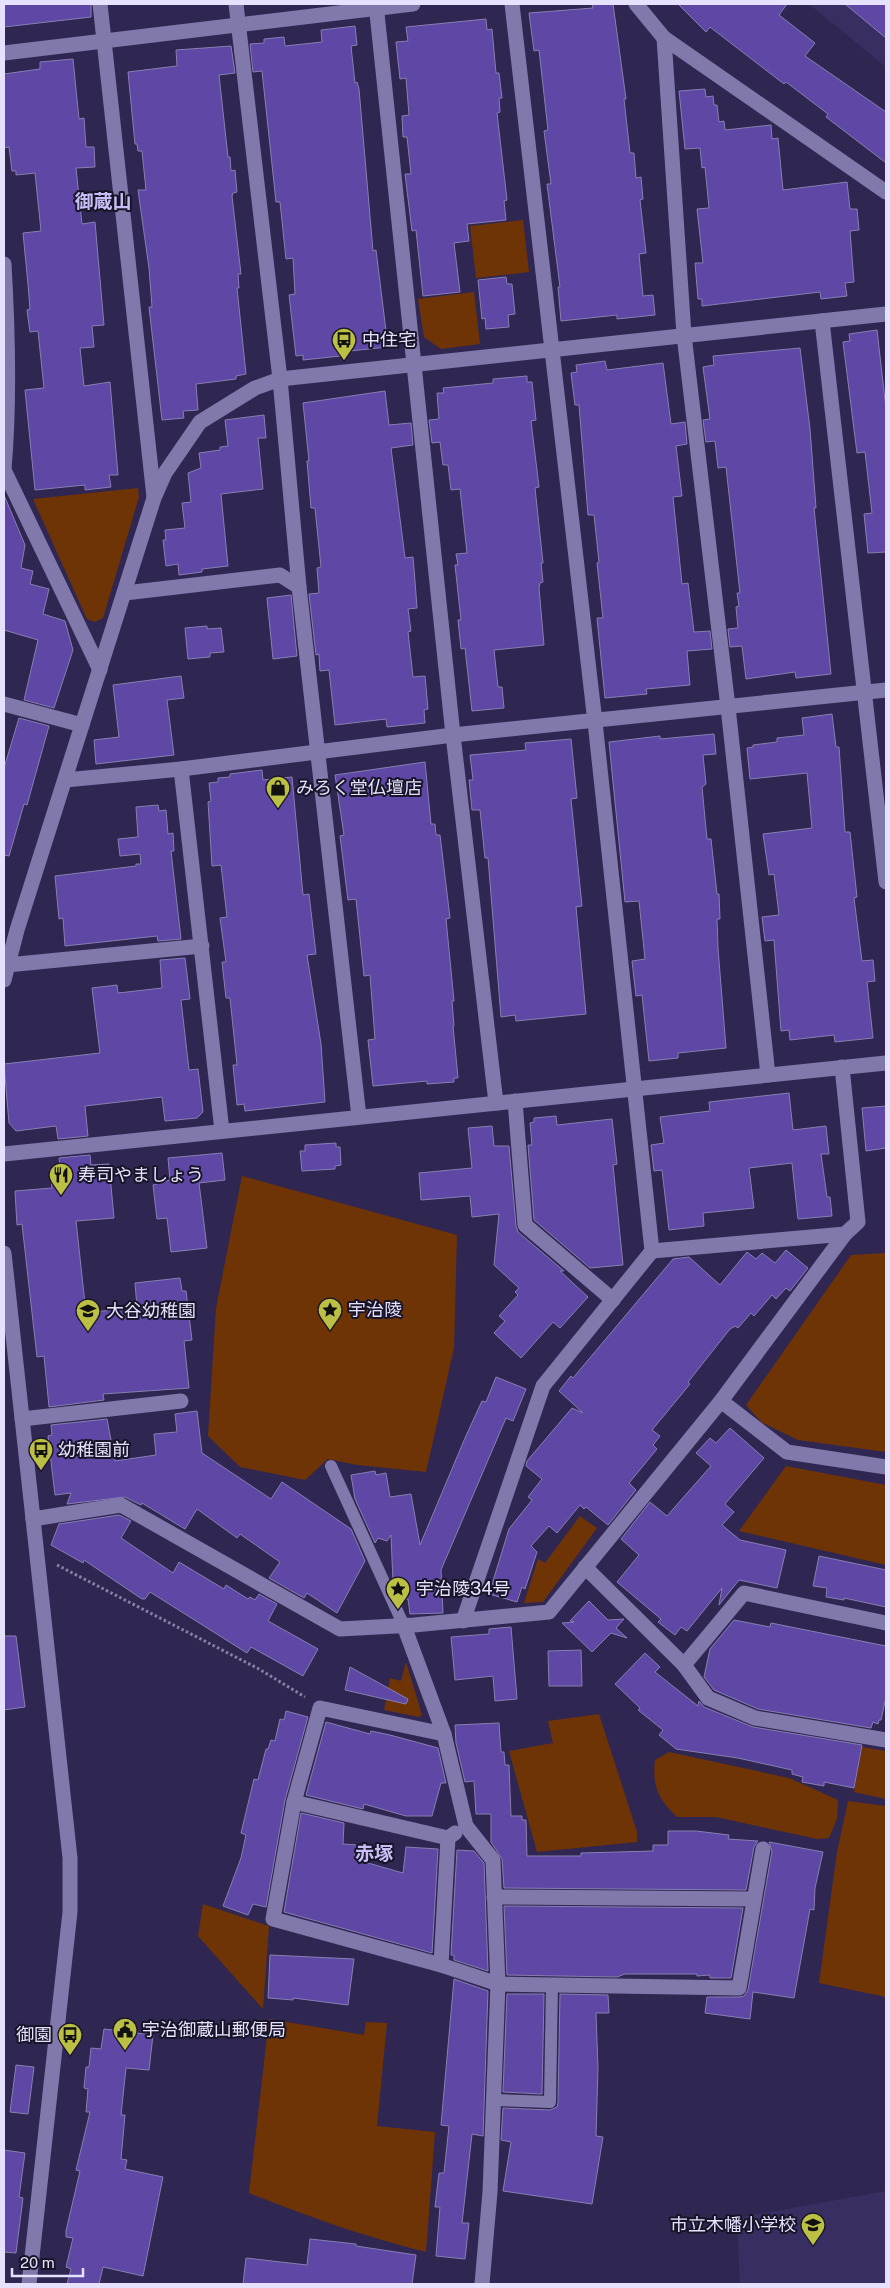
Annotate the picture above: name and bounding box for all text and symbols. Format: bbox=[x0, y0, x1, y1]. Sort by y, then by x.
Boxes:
district label: 御蔵山 bbox=[74, 190, 132, 212]
bus stop icon: 中住宅 bbox=[331, 327, 357, 361]
place label: 中住宅 bbox=[362, 329, 416, 350]
shop icon: みろく堂仏壇店 bbox=[265, 775, 291, 809]
place label: みろく堂仏壇店 bbox=[296, 777, 422, 798]
restaurant icon: 寿司やましょう bbox=[48, 1162, 74, 1196]
place label: 寿司やましょう bbox=[78, 1164, 204, 1185]
place icon: 宇治陵 bbox=[317, 1297, 343, 1331]
school or university icon: 大谷幼稚園 bbox=[75, 1298, 101, 1332]
place label: 宇治陵 bbox=[348, 1299, 402, 1320]
place label: 大谷幼稚園 bbox=[106, 1300, 196, 1321]
bus stop icon: 幼稚園前 bbox=[28, 1437, 54, 1471]
place label: 幼稚園前 bbox=[58, 1439, 130, 1460]
place icon: 宇治陵34号 bbox=[385, 1576, 411, 1610]
place label: 宇治陵34号 bbox=[416, 1578, 511, 1599]
district label: 赤塚 bbox=[355, 1842, 393, 1864]
public building icon: 宇治御蔵山郵便局 bbox=[112, 2017, 138, 2051]
place label: 宇治御蔵山郵便局 bbox=[142, 2019, 286, 2040]
bus stop icon: 御園 bbox=[57, 2022, 83, 2056]
place label: 御園 bbox=[16, 2024, 52, 2045]
school or university icon: 市立木幡小学校 bbox=[800, 2212, 826, 2246]
place label: 市立木幡小学校 bbox=[670, 2214, 796, 2235]
scale bar bbox=[12, 2246, 84, 2278]
text: 20 m bbox=[20, 2254, 55, 2271]

